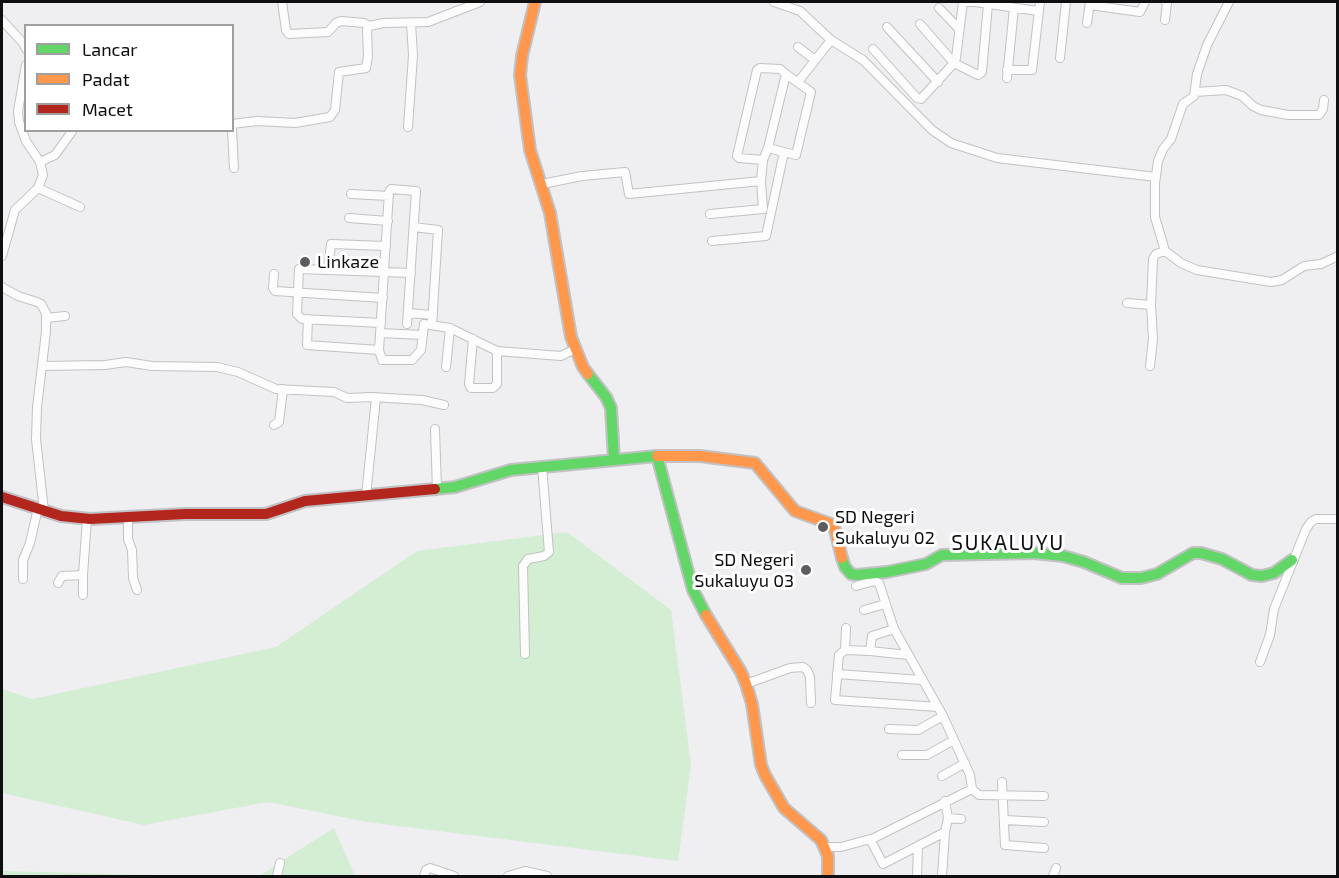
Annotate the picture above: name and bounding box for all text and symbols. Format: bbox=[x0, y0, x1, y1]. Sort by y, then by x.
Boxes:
legend bbox=[24, 24, 234, 132]
text: Lancar bbox=[82, 38, 138, 60]
text: Padat bbox=[82, 68, 129, 90]
text: Macet bbox=[82, 98, 133, 120]
place label: Linkaze bbox=[317, 251, 379, 273]
marker: Linkaze bbox=[298, 255, 312, 269]
place label: SD Negeri Sukaluyu 02 bbox=[835, 506, 935, 548]
marker: SD Negeri Sukaluyu 02 bbox=[816, 520, 830, 534]
district label: SUKALUYU bbox=[951, 530, 1065, 556]
place label: SD Negeri Sukaluyu 03 bbox=[694, 549, 794, 592]
marker: SD Negeri Sukaluyu 03 bbox=[799, 563, 813, 577]

